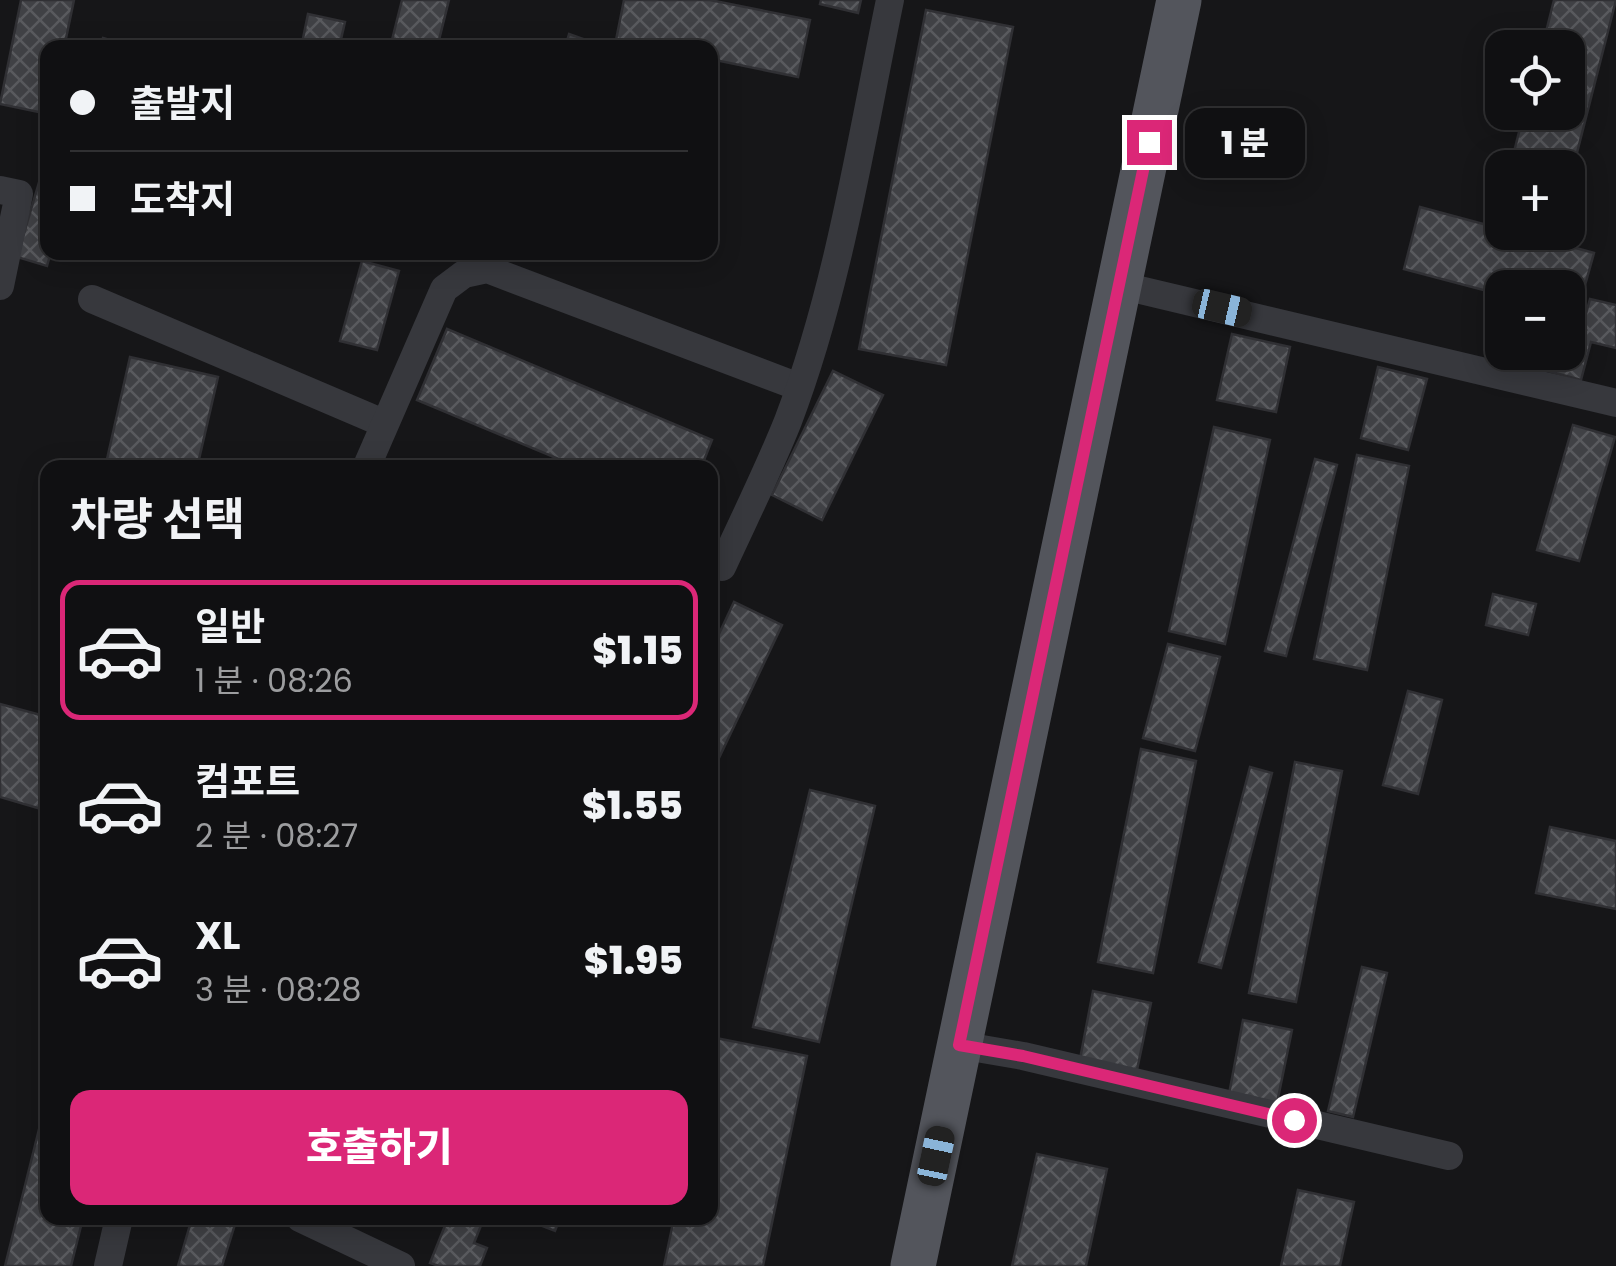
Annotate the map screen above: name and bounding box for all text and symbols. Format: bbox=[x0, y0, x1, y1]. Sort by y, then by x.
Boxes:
map controls bbox=[1485, 30, 1585, 370]
button: locate bbox=[1485, 30, 1585, 130]
text: 출발지 bbox=[130, 77, 235, 130]
callout: 1 분 bbox=[1184, 107, 1304, 177]
route end bbox=[1127, 120, 1172, 165]
text: 1 분 bbox=[1221, 120, 1269, 165]
button: + bbox=[1485, 150, 1585, 250]
text: 도착지 bbox=[130, 173, 235, 226]
button: − bbox=[1485, 270, 1585, 370]
car bbox=[1189, 287, 1255, 329]
text: 차량 선택 bbox=[70, 488, 245, 551]
text: 일반 bbox=[195, 600, 265, 653]
icon: car bbox=[75, 605, 165, 695]
text: $1.15 bbox=[592, 624, 683, 677]
text: 1 분 · 08:26 bbox=[195, 658, 353, 703]
text: 컴포트 bbox=[195, 755, 300, 808]
icon: car bbox=[75, 760, 165, 850]
text: $1.55 bbox=[582, 779, 683, 832]
text: 2 분 · 08:27 bbox=[195, 813, 358, 858]
text: XL bbox=[195, 909, 240, 962]
icon: car bbox=[75, 915, 165, 1005]
text: $1.95 bbox=[584, 934, 683, 987]
text: 3 분 · 08:28 bbox=[195, 967, 361, 1012]
button: 호출하기 bbox=[70, 1090, 688, 1205]
route start bbox=[1272, 1098, 1317, 1143]
car bbox=[915, 1124, 957, 1188]

